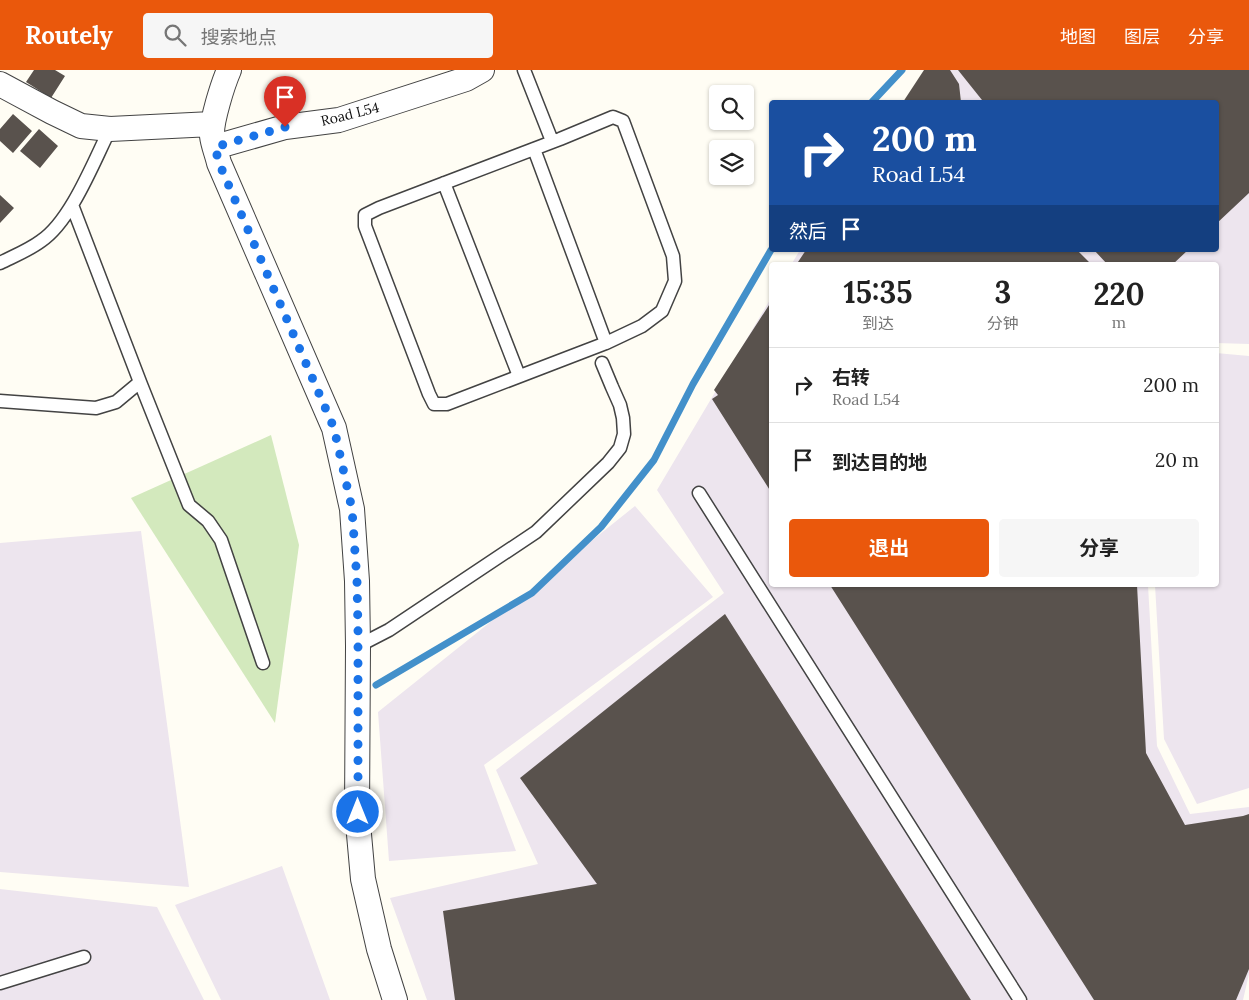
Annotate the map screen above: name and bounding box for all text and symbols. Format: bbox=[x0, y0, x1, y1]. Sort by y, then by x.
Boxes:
search box bbox=[143, 13, 493, 58]
text: Routely bbox=[25, 20, 113, 51]
icon: search bbox=[161, 21, 189, 49]
text: 搜索地点 bbox=[201, 25, 277, 49]
text: 地图 bbox=[1060, 25, 1096, 48]
text: 图层 bbox=[1124, 25, 1160, 48]
text: 分享 bbox=[1188, 25, 1224, 48]
pin bbox=[264, 76, 306, 127]
icon: arrive bbox=[271, 83, 299, 111]
map controls bbox=[709, 85, 754, 185]
button: search bbox=[709, 85, 754, 130]
street label: Road L54 bbox=[319, 98, 381, 130]
text: 200 m bbox=[872, 116, 977, 161]
icon: right bbox=[789, 120, 854, 185]
button: layers bbox=[709, 140, 754, 185]
text: Road L54 bbox=[872, 160, 965, 188]
icon: arrive bbox=[837, 215, 865, 243]
text: 然后 bbox=[789, 219, 827, 243]
text: 15:35 bbox=[844, 273, 912, 311]
text: 3 bbox=[994, 273, 1011, 311]
text: 220 bbox=[1093, 275, 1144, 313]
text: m bbox=[1112, 312, 1126, 332]
text: 到达 bbox=[862, 313, 894, 333]
text: 分钟 bbox=[987, 313, 1019, 333]
text: 右转 bbox=[832, 365, 870, 389]
icon: right bbox=[789, 371, 817, 399]
text: 200 m bbox=[1143, 373, 1199, 397]
text: Road L54 bbox=[832, 389, 900, 409]
icon: arrive bbox=[789, 446, 817, 474]
text: 20 m bbox=[1155, 448, 1199, 472]
text: 到达目的地 bbox=[832, 450, 927, 474]
button: 退出 bbox=[789, 519, 989, 577]
button: 分享 bbox=[999, 519, 1199, 577]
position arrow bbox=[331, 785, 383, 837]

